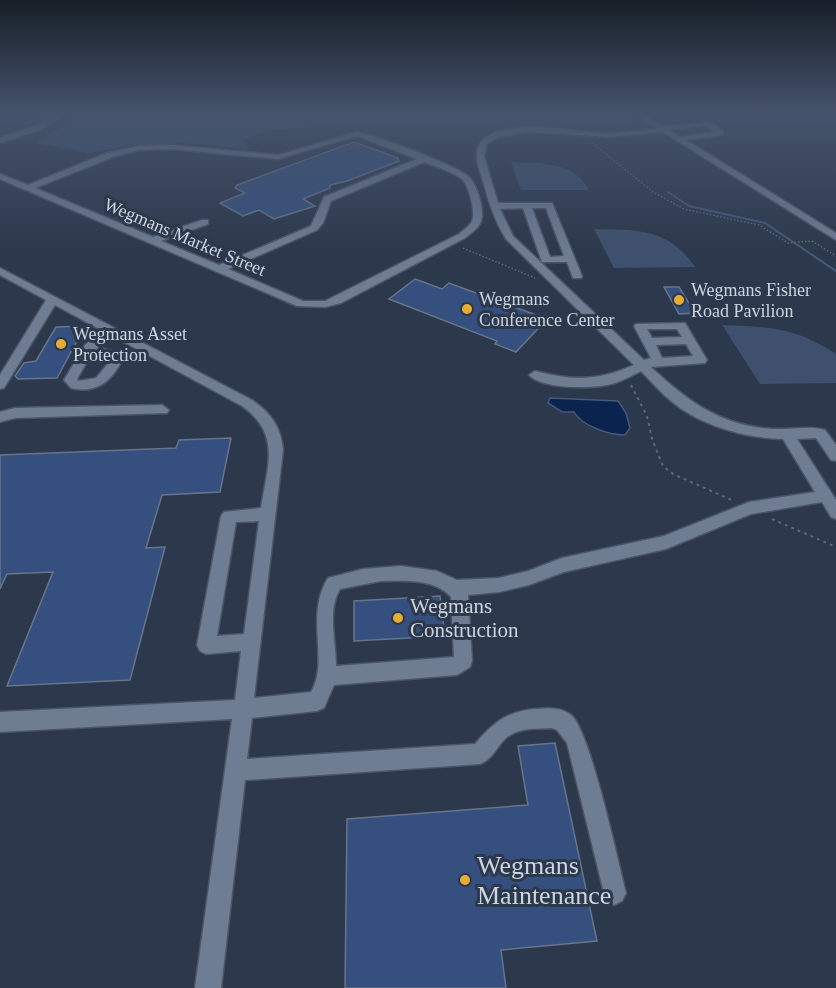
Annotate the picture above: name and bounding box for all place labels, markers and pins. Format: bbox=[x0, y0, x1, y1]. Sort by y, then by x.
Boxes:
place label: Wegmans Fisher Road Pavilion bbox=[691, 280, 811, 321]
place label: Wegmans Conference Center bbox=[479, 289, 614, 330]
marker: Wegmans Fisher Road Pavilion bbox=[672, 293, 686, 307]
marker: Wegmans Conference Center bbox=[460, 302, 474, 316]
place label: Wegmans Asset Protection bbox=[73, 324, 187, 365]
marker: Wegmans Asset Protection bbox=[54, 337, 68, 351]
place label: Wegmans Construction bbox=[410, 594, 519, 642]
marker: Wegmans Construction bbox=[391, 611, 405, 625]
place label: Wegmans Maintenance bbox=[477, 851, 611, 910]
marker: Wegmans Maintenance bbox=[458, 873, 472, 887]

